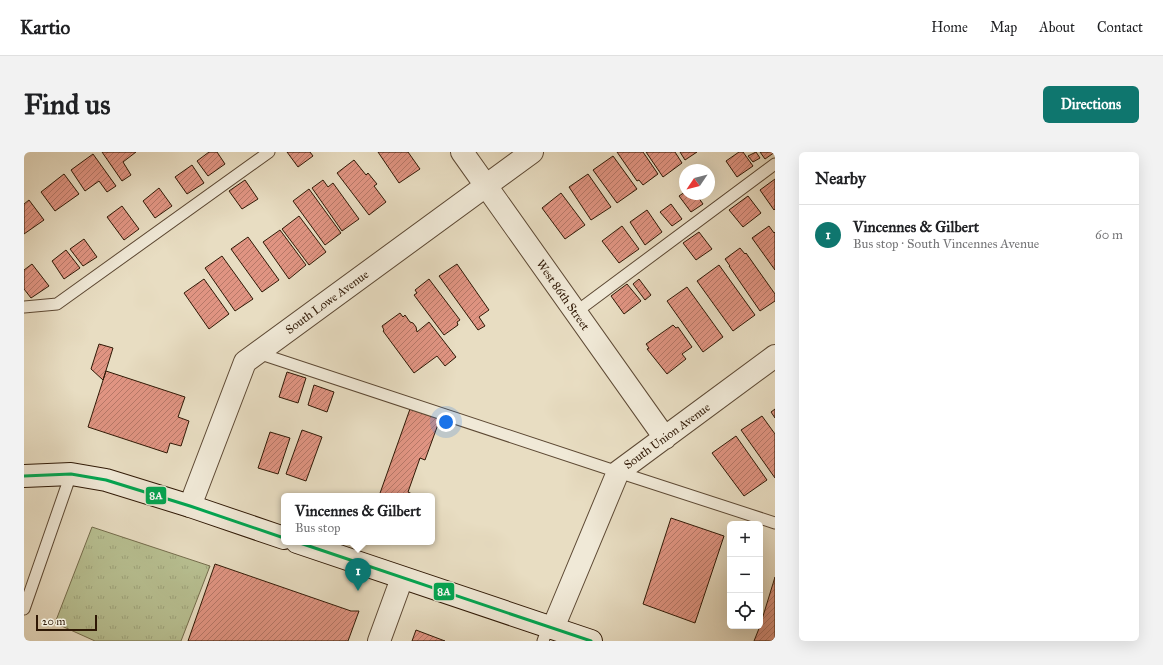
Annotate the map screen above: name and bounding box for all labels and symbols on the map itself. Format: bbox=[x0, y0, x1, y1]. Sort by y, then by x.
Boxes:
north arrow bbox=[679, 164, 715, 200]
street label: West 86th Street bbox=[533, 257, 593, 334]
street label: South Lowe Avenue bbox=[283, 267, 371, 337]
street label: South Union Avenue bbox=[621, 400, 713, 472]
your location bbox=[436, 412, 456, 432]
line badge: 8A bbox=[145, 486, 167, 505]
text: 8A bbox=[149, 489, 163, 502]
pin: 1 bbox=[345, 558, 371, 591]
line badge: 8A bbox=[433, 582, 455, 601]
text: 8A bbox=[437, 585, 451, 598]
scale bar bbox=[36, 613, 97, 632]

